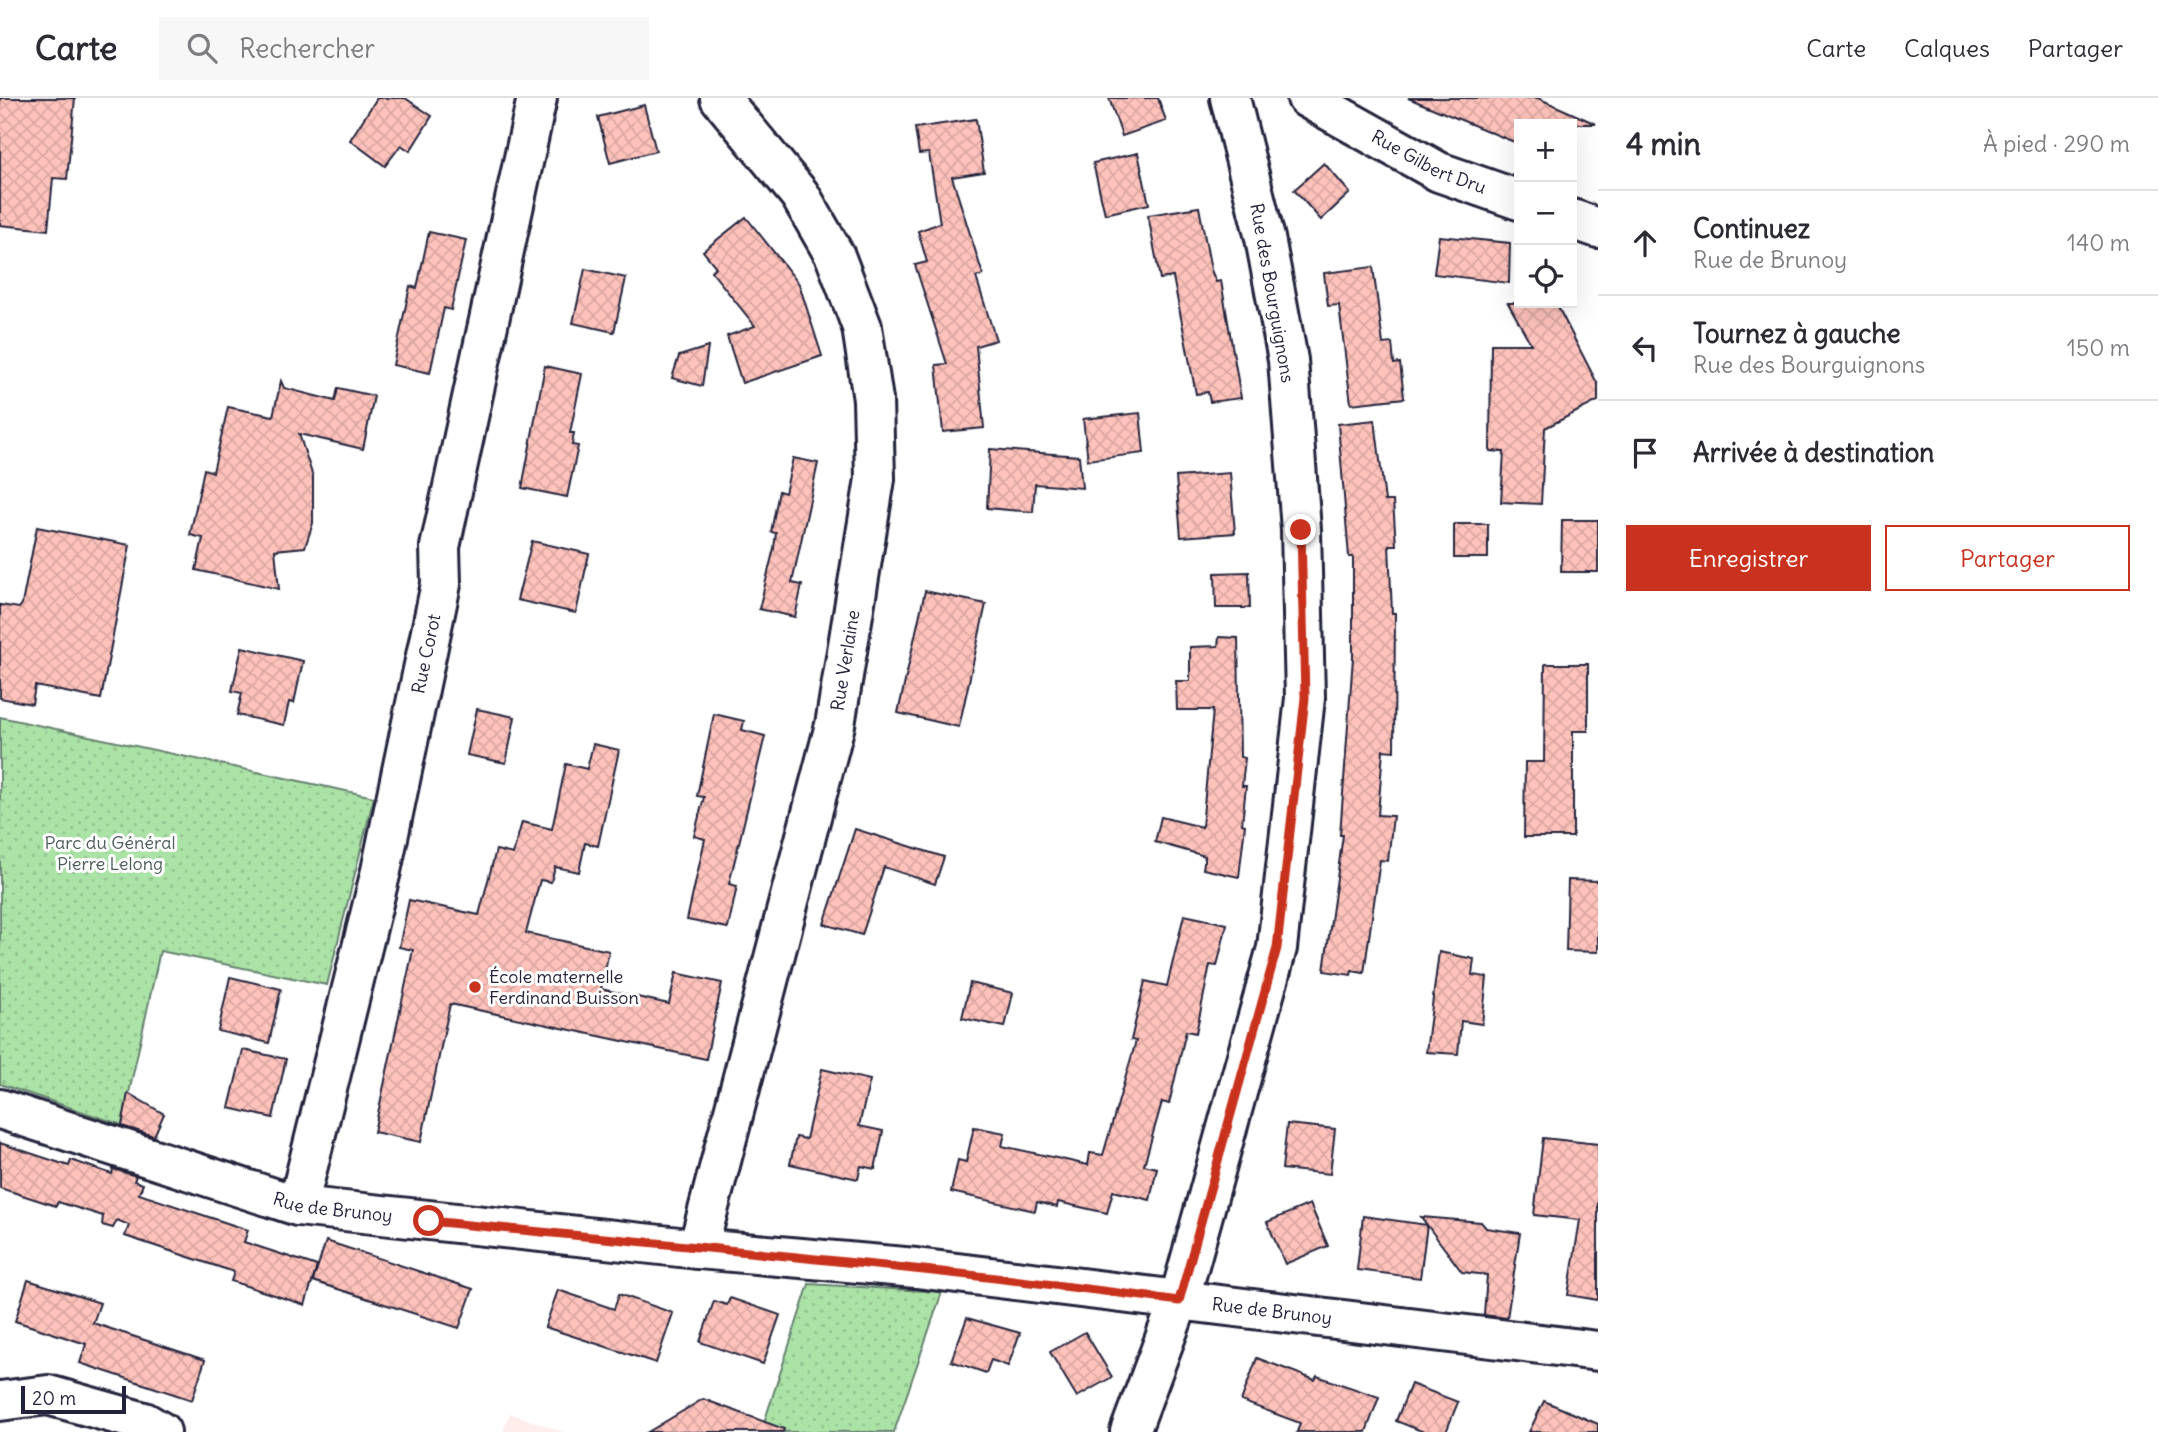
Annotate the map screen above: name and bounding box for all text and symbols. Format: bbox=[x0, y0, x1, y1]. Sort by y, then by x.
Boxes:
search box bbox=[159, 17, 649, 80]
text: Carte bbox=[35, 27, 117, 69]
icon: search bbox=[183, 29, 221, 67]
text: Rechercher bbox=[239, 32, 375, 65]
text: Carte bbox=[1806, 33, 1866, 63]
text: Calques bbox=[1904, 33, 1990, 63]
text: Partager bbox=[2028, 33, 2123, 63]
map controls bbox=[1514, 119, 1577, 308]
button: + bbox=[1514, 119, 1577, 182]
street label: Rue Gilbert Dru bbox=[1368, 124, 1489, 199]
text: 4 min bbox=[1626, 125, 1701, 163]
text: À pied · 290 m bbox=[1983, 129, 2130, 158]
button: − bbox=[1514, 182, 1577, 245]
street label: Rue des Bourguignons bbox=[1245, 201, 1300, 384]
text: Continuez bbox=[1693, 212, 1810, 245]
icon: ahead bbox=[1626, 224, 1664, 262]
text: 140 m bbox=[2067, 228, 2130, 257]
button: locate bbox=[1514, 245, 1577, 308]
text: Rue de Brunoy bbox=[1693, 245, 1847, 274]
text: Tournez à gauche bbox=[1693, 317, 1901, 350]
icon: left bbox=[1626, 329, 1664, 367]
text: 150 m bbox=[2067, 333, 2130, 362]
text: Rue des Bourguignons bbox=[1693, 350, 1925, 379]
icon: arrive bbox=[1626, 434, 1664, 472]
text: Arrivée à destination bbox=[1693, 436, 1934, 469]
route end bbox=[1285, 514, 1316, 545]
button: Enregistrer bbox=[1626, 525, 1871, 591]
button: Partager bbox=[1885, 525, 2130, 591]
street label: Rue Verlaine bbox=[825, 608, 865, 713]
street label: Rue Corot bbox=[406, 612, 445, 696]
park label: Parc du Général Pierre Lelong bbox=[45, 831, 175, 875]
place label: École maternelle Ferdinand Buisson bbox=[489, 965, 639, 1009]
marker: École maternelle Ferdinand Buisson bbox=[467, 979, 483, 995]
street label: Rue de Brunoy bbox=[270, 1187, 394, 1227]
route start bbox=[413, 1205, 444, 1236]
street label: Rue de Brunoy bbox=[1211, 1292, 1333, 1330]
scale bar bbox=[21, 1383, 126, 1415]
text: 20 m bbox=[32, 1386, 76, 1410]

